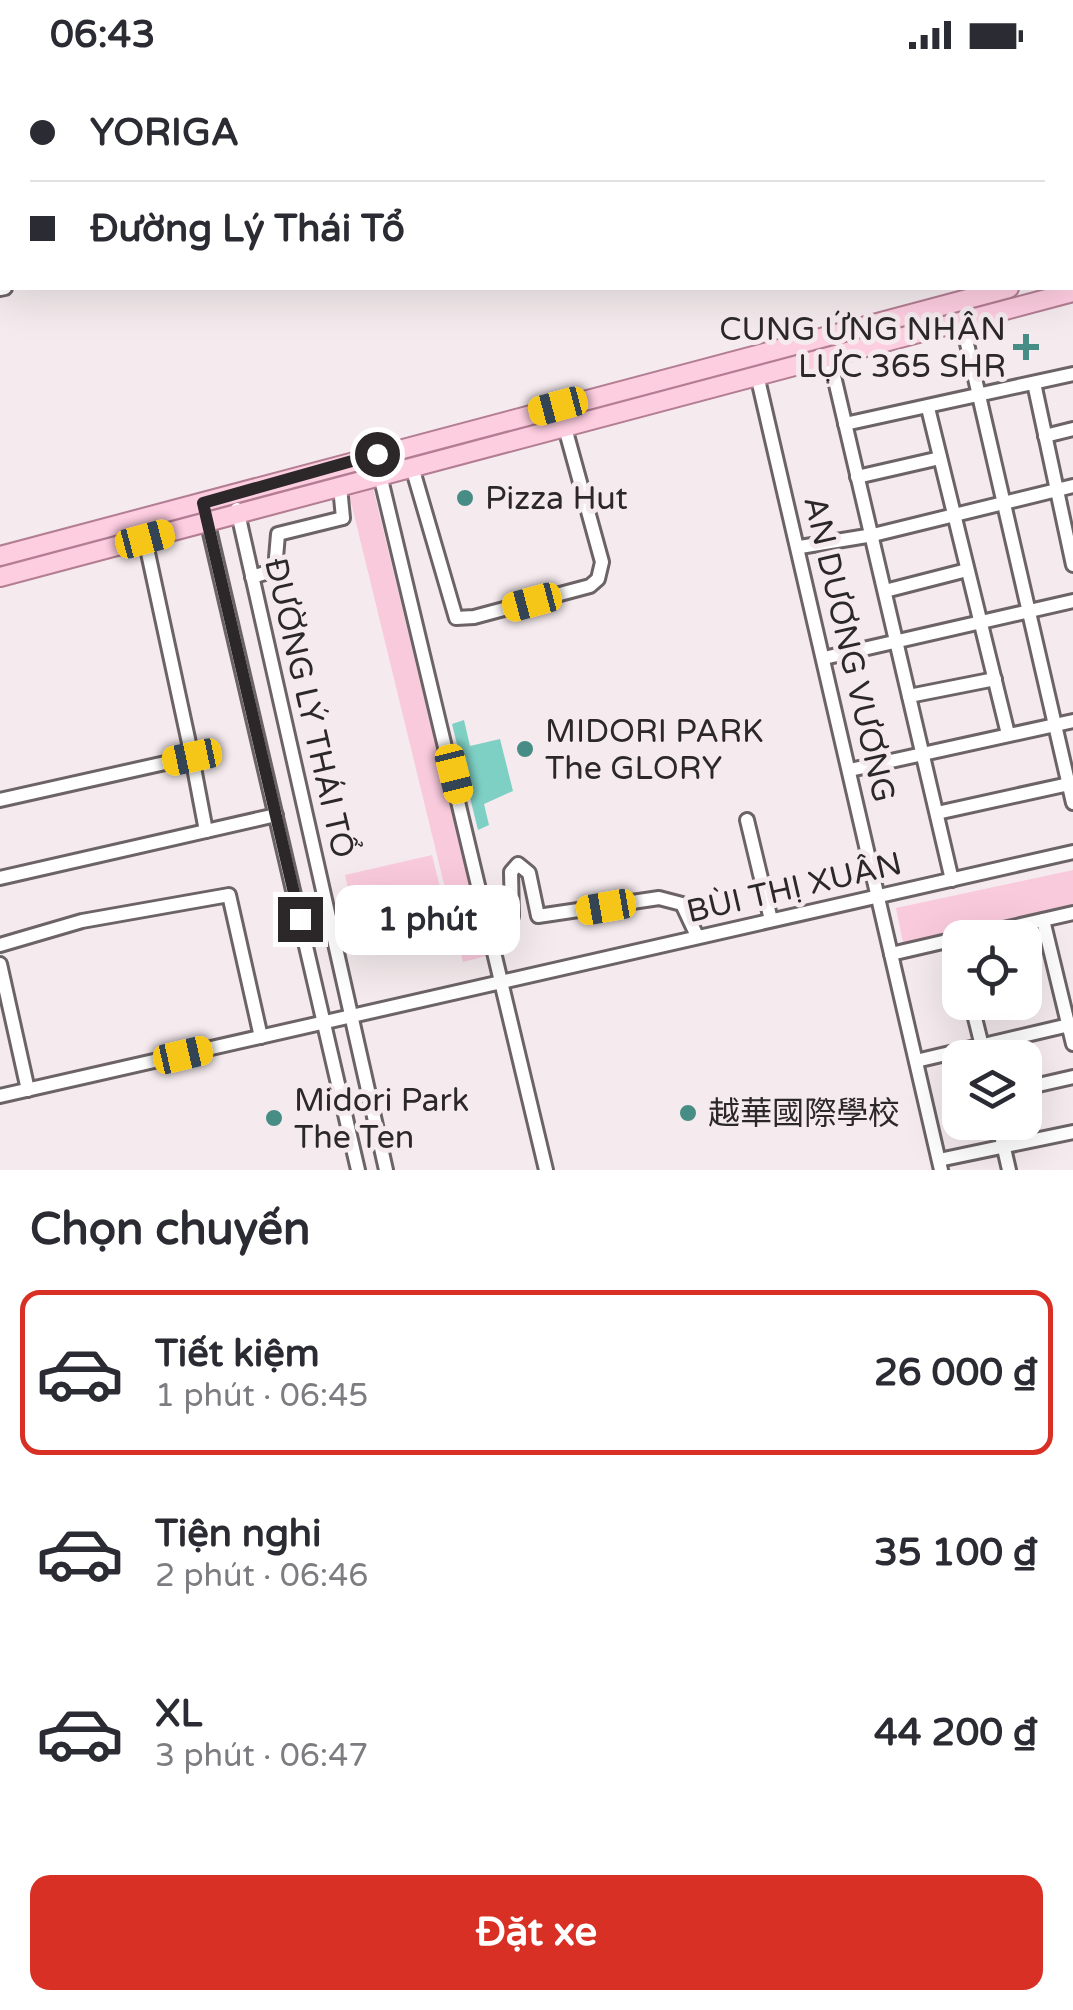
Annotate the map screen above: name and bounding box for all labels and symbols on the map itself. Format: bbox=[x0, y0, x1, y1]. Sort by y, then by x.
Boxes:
place label: CUNG ỨNG NHÂN LỰC 365 SHR bbox=[719, 310, 1006, 386]
marker: CUNG ỨNG NHÂN LỰC 365 SHR bbox=[1015, 336, 1037, 358]
car bbox=[525, 384, 591, 428]
route start bbox=[355, 432, 400, 477]
place label: Pizza Hut bbox=[485, 480, 628, 518]
marker: Pizza Hut bbox=[454, 487, 476, 509]
street label: AN DƯƠNG VƯƠNG bbox=[795, 492, 903, 806]
car bbox=[112, 517, 178, 561]
street label: ĐƯỜNG LÝ THÁI TỔ bbox=[256, 553, 367, 862]
car bbox=[499, 580, 565, 624]
place label: MIDORI PARK The GLORY bbox=[545, 713, 763, 788]
car bbox=[160, 736, 224, 778]
marker: MIDORI PARK The GLORY bbox=[514, 738, 536, 760]
car bbox=[432, 741, 476, 807]
street label: BÙI THỊ XUÂN bbox=[683, 844, 905, 931]
callout: 1 phút bbox=[335, 884, 520, 954]
car bbox=[574, 887, 638, 927]
route end bbox=[278, 897, 323, 942]
car bbox=[150, 1034, 216, 1076]
place label: Midori Park The Ten bbox=[294, 1082, 469, 1157]
place label: 越華國際學校 bbox=[708, 1095, 900, 1133]
marker: 越華國際學校 bbox=[677, 1102, 699, 1124]
marker: Midori Park The Ten bbox=[263, 1107, 285, 1129]

